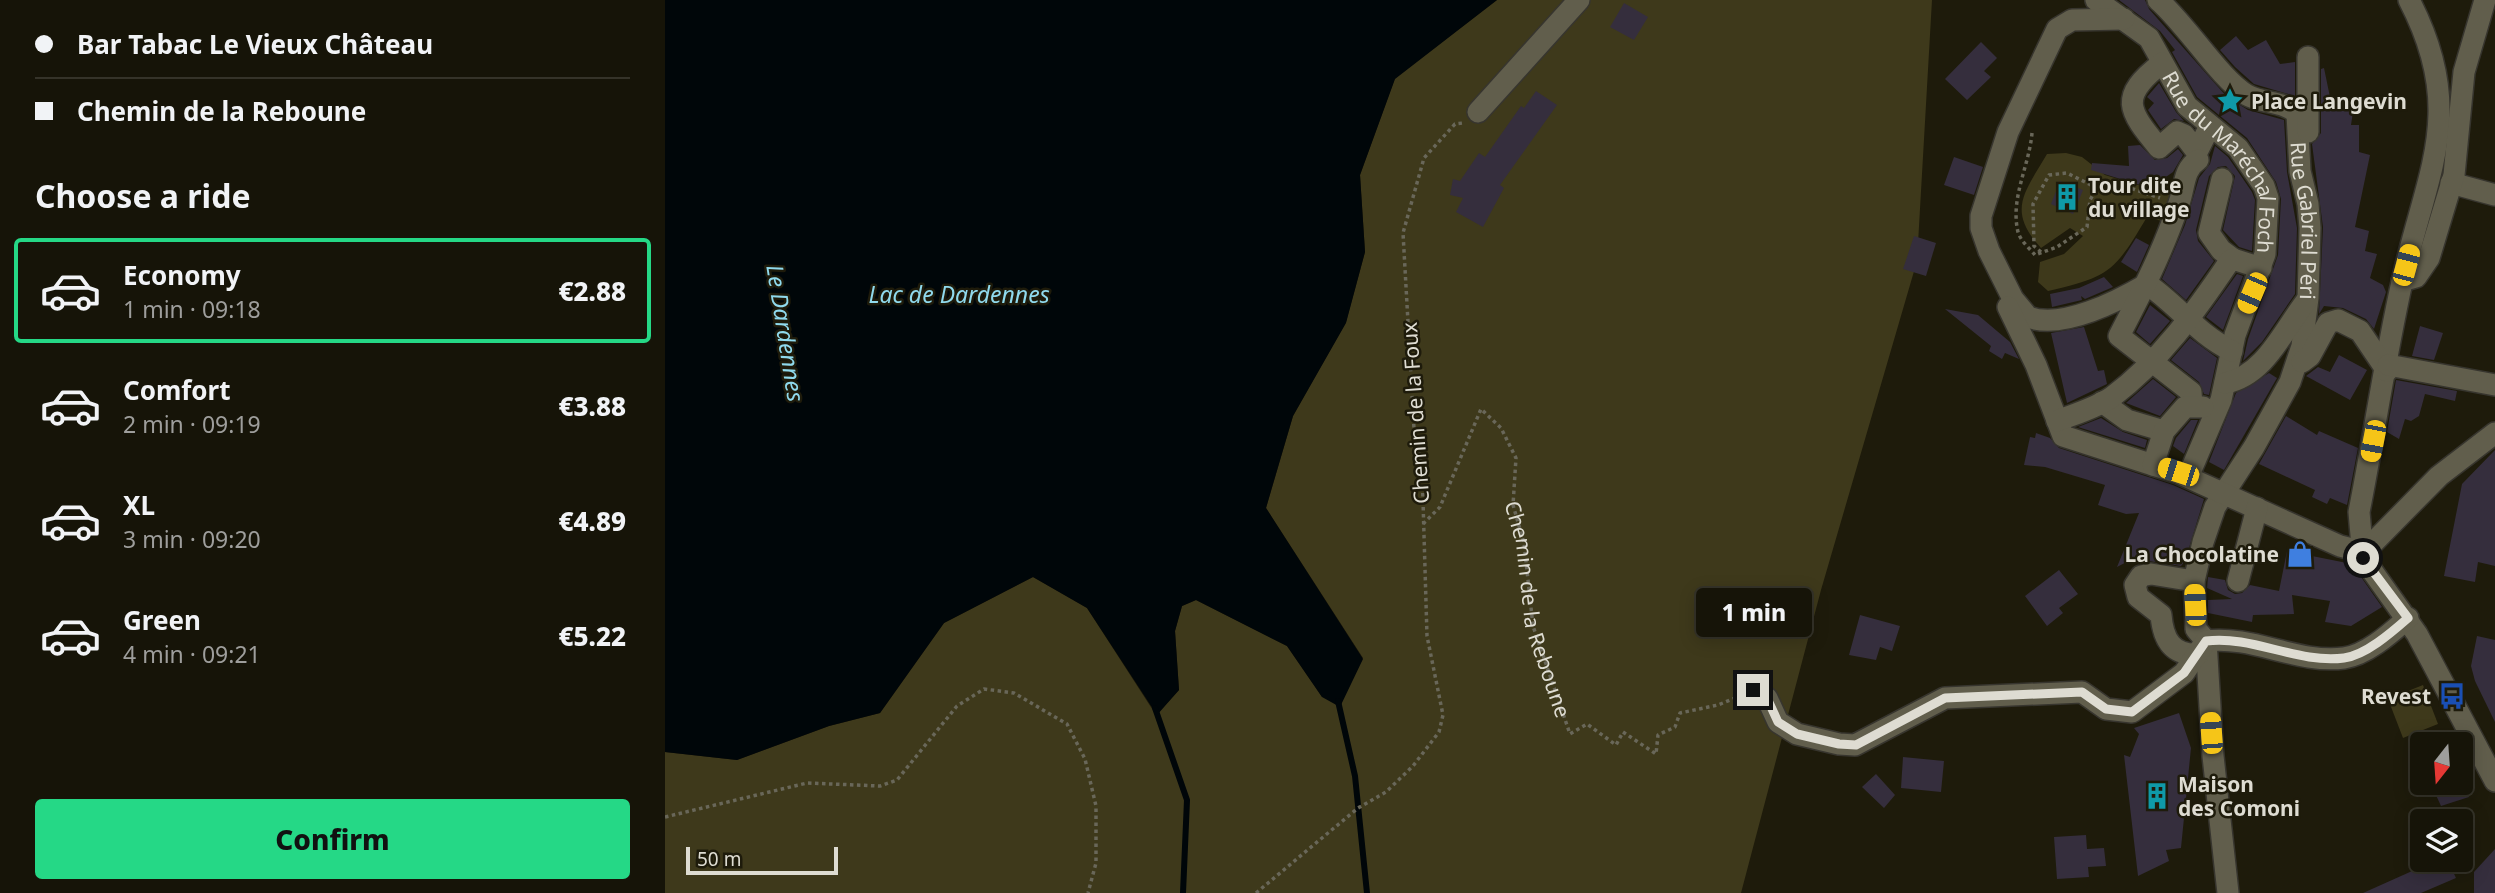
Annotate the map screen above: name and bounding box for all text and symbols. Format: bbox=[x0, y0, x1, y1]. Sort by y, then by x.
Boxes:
text: Bar Tabac Le Vieux Château bbox=[77, 26, 433, 62]
street label: Rue du Maréchal Foch bbox=[2156, 66, 2282, 254]
place icon: Place Langevin bbox=[2215, 86, 2245, 116]
place label: Place Langevin bbox=[2251, 87, 2407, 115]
text: Chemin de la Reboune bbox=[77, 93, 366, 129]
street label: Rue Gabriel Péri bbox=[2284, 141, 2324, 300]
place label: Tour dite du village bbox=[2088, 171, 2190, 223]
text: Choose a ride bbox=[35, 174, 251, 217]
building icon: Tour dite du village bbox=[2052, 182, 2082, 212]
car bbox=[2391, 242, 2422, 288]
text: Economy bbox=[123, 257, 241, 293]
icon: car bbox=[39, 259, 102, 322]
water label: Le Dardennes bbox=[759, 262, 813, 404]
car bbox=[2235, 270, 2270, 316]
text: €2.88 bbox=[558, 273, 626, 309]
water label: Lac de Dardennes bbox=[868, 278, 1050, 310]
text: 1 min · 09:18 bbox=[123, 293, 261, 325]
street label: Chemin de la Foux bbox=[1395, 321, 1435, 505]
text: Comfort bbox=[123, 372, 231, 408]
icon: car bbox=[39, 374, 102, 437]
text: €3.88 bbox=[558, 388, 626, 424]
text: 2 min · 09:19 bbox=[123, 408, 261, 440]
car bbox=[2359, 418, 2388, 464]
car bbox=[2155, 456, 2202, 488]
text: XL bbox=[123, 487, 155, 523]
icon: car bbox=[39, 489, 102, 552]
street label: Chemin de la Reboune bbox=[1498, 497, 1577, 721]
text: €4.89 bbox=[558, 503, 626, 539]
text: 3 min · 09:20 bbox=[123, 523, 261, 555]
shop icon: La Chocolatine bbox=[2285, 539, 2315, 569]
place label: La Chocolatine bbox=[2125, 540, 2279, 568]
route start bbox=[2347, 542, 2379, 574]
car bbox=[2184, 583, 2207, 627]
callout: 1 min bbox=[1695, 588, 1811, 638]
text: 1 min bbox=[1722, 596, 1786, 628]
text: Green bbox=[123, 602, 201, 638]
icon: car bbox=[39, 604, 102, 667]
text: €5.22 bbox=[558, 618, 626, 654]
text: 4 min · 09:21 bbox=[123, 638, 261, 670]
route end bbox=[1737, 674, 1769, 706]
bus stop icon: Revest bbox=[2437, 681, 2467, 711]
place label: Revest bbox=[2361, 682, 2431, 710]
car bbox=[2200, 711, 2223, 755]
north arrow bbox=[2410, 732, 2473, 794]
map controls bbox=[2410, 732, 2473, 872]
place label: Maison des Comoni bbox=[2178, 770, 2300, 822]
building icon: Maison des Comoni bbox=[2142, 781, 2172, 811]
button: Confirm bbox=[35, 799, 630, 879]
button: layers bbox=[2410, 809, 2473, 872]
scale bar bbox=[686, 844, 838, 876]
text: 50 m bbox=[697, 846, 741, 872]

